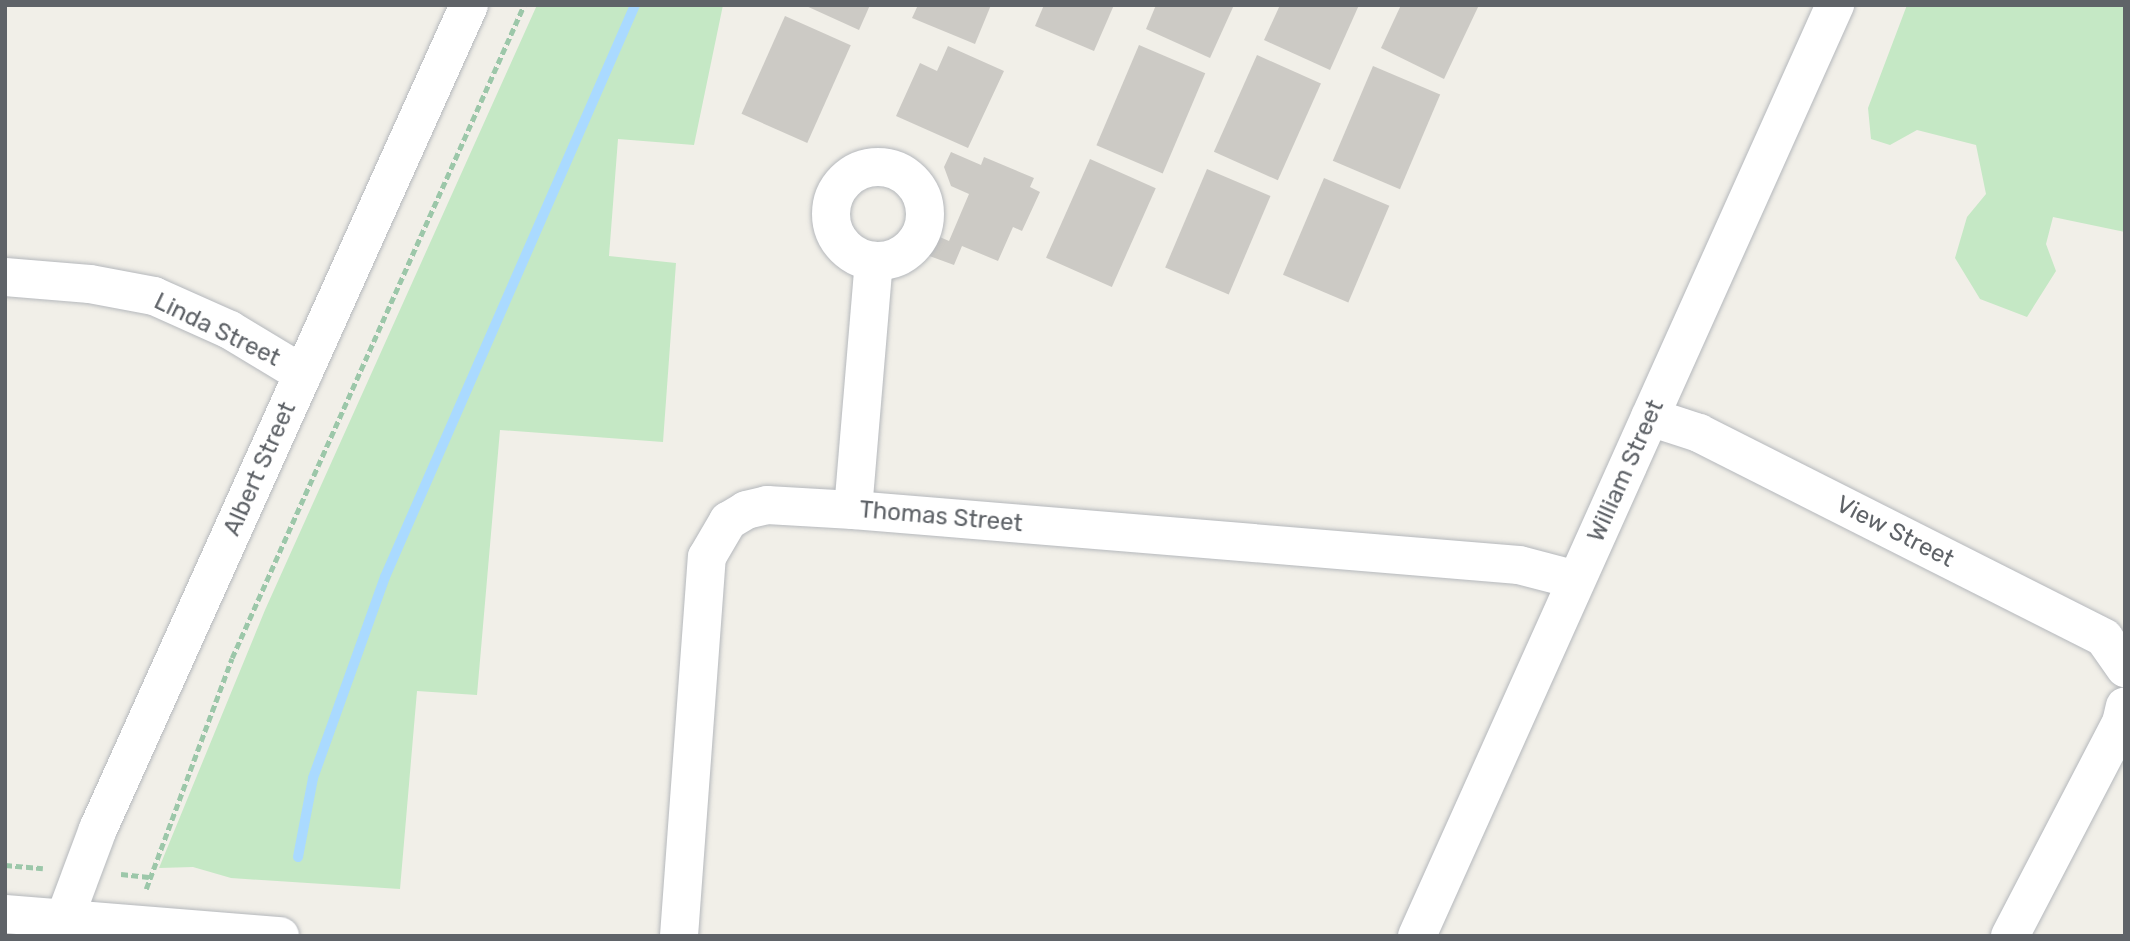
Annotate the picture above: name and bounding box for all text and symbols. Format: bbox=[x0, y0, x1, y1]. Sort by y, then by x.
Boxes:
street label: Linda Street bbox=[149, 287, 285, 373]
street label: William Street bbox=[1582, 396, 1670, 546]
street label: Albert Street bbox=[218, 398, 302, 540]
street label: View Street bbox=[1831, 490, 1959, 574]
street label: Thomas Street bbox=[858, 496, 1024, 538]

